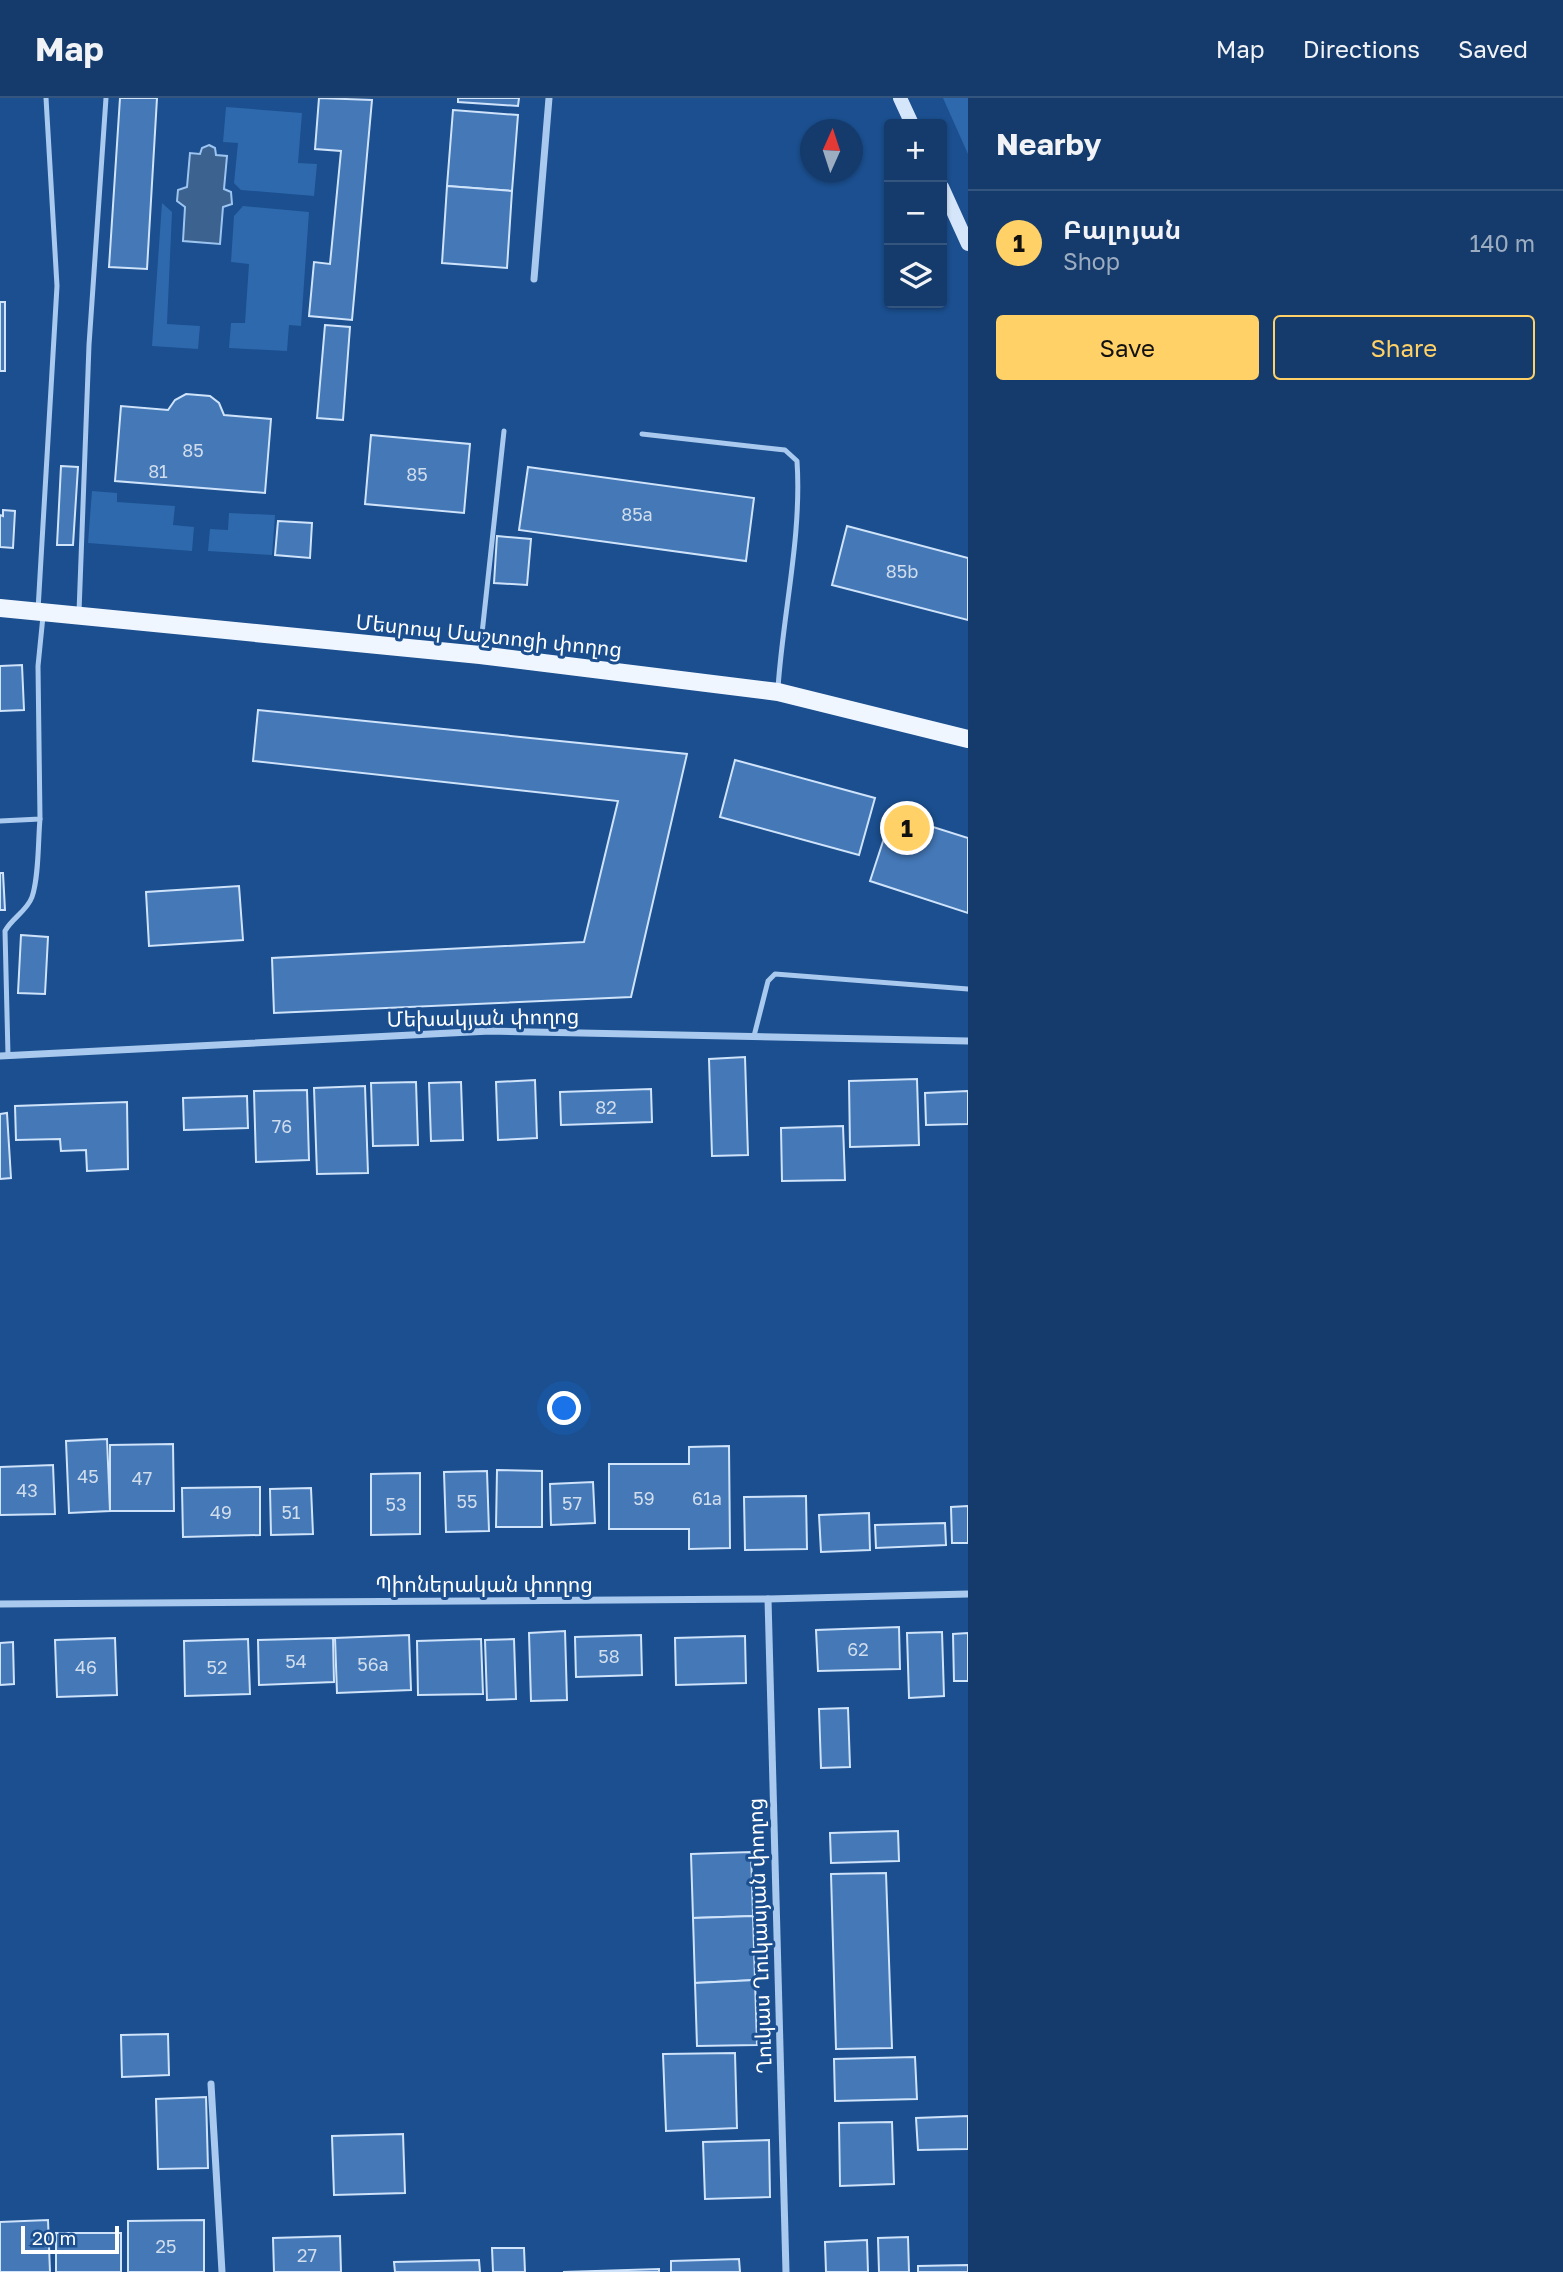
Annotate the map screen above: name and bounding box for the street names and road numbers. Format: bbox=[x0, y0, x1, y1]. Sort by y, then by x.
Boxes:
street label: Մեսրոպ Մաշտոցի փողոց bbox=[355, 608, 623, 662]
street label: Մեխակյան փողոց bbox=[386, 1002, 580, 1032]
street label: Պիոներական փողոց bbox=[375, 1571, 593, 1597]
street label: Ղուկաս Ղուկասյան փողոց bbox=[741, 1798, 777, 2074]

